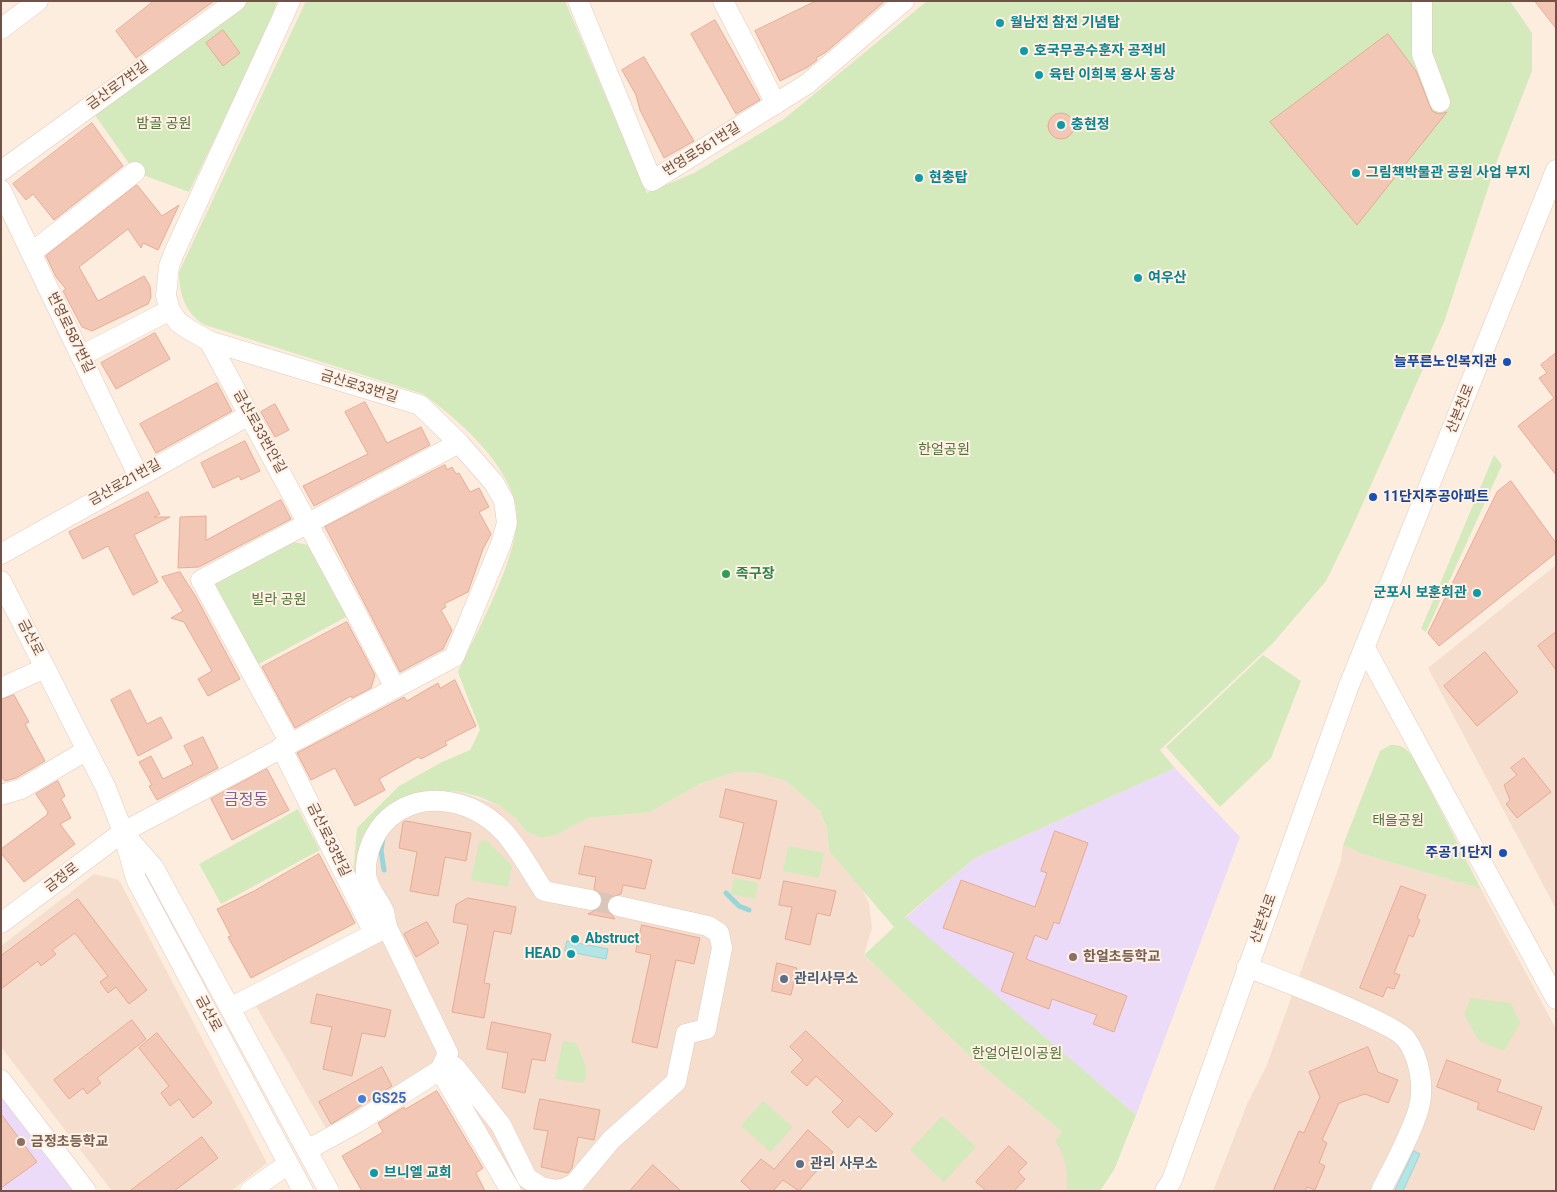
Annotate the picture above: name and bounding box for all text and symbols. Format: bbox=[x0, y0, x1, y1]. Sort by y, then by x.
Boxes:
place label: 월남전 참전 기념탑 bbox=[1010, 15, 1120, 31]
marker: 월남전 참전 기념탑 bbox=[994, 17, 1006, 29]
place label: 호국무공수훈자 공적비 bbox=[1034, 43, 1166, 59]
marker: 호국무공수훈자 공적비 bbox=[1018, 45, 1030, 57]
street label: 금산로7번길 bbox=[84, 58, 152, 114]
place label: 육탄 이희복 용사 동상 bbox=[1049, 67, 1175, 83]
marker: 육탄 이희복 용사 동상 bbox=[1033, 69, 1045, 81]
park label: 밤골 공원 bbox=[137, 116, 191, 132]
place label: 충현정 bbox=[1071, 117, 1110, 133]
marker: 충현정 bbox=[1055, 119, 1067, 131]
street label: 번영로561번길 bbox=[660, 120, 744, 180]
place label: 그림책박물관 공원 사업 부지 bbox=[1366, 165, 1531, 181]
marker: 그림책박물관 공원 사업 부지 bbox=[1350, 167, 1362, 179]
place label: 현충탑 bbox=[929, 170, 968, 186]
marker: 현충탑 bbox=[913, 172, 925, 184]
place label: 여우산 bbox=[1148, 270, 1187, 286]
marker: 여우산 bbox=[1132, 272, 1144, 284]
street label: 번영로587번길 bbox=[43, 290, 97, 376]
place label: 늘푸른노인복지관 bbox=[1394, 354, 1497, 370]
marker: 늘푸른노인복지관 bbox=[1501, 356, 1513, 368]
street label: 금산로33번길 bbox=[318, 367, 400, 407]
street label: 산본천로 bbox=[1444, 382, 1478, 436]
street label: 금산로33번안길 bbox=[229, 387, 289, 477]
park label: 한얼공원 bbox=[918, 442, 970, 458]
street label: 금산로21번길 bbox=[86, 456, 164, 510]
place label: 11단지주공아파트 bbox=[1383, 489, 1489, 505]
marker: 11단지주공아파트 bbox=[1367, 491, 1379, 503]
place label: 족구장 bbox=[736, 566, 775, 582]
marker: 족구장 bbox=[720, 568, 732, 580]
place label: 군포시 보훈회관 bbox=[1373, 585, 1467, 601]
marker: 군포시 보훈회관 bbox=[1471, 587, 1483, 599]
park label: 빌라 공원 bbox=[252, 592, 306, 608]
street label: 금산로 bbox=[14, 617, 46, 659]
district label: 금정동 bbox=[224, 791, 268, 811]
street label: 금산로33번길 bbox=[303, 800, 353, 880]
park label: 태을공원 bbox=[1372, 813, 1424, 829]
place label: 주공11단지 bbox=[1425, 845, 1493, 861]
marker: 주공11단지 bbox=[1497, 847, 1509, 859]
street label: 금정로 bbox=[42, 860, 82, 896]
street label: 산본천로 bbox=[1247, 892, 1281, 946]
place label: Abstruct bbox=[585, 931, 639, 947]
marker: Abstruct bbox=[569, 933, 581, 945]
place label: HEAD bbox=[525, 946, 561, 962]
marker: HEAD bbox=[565, 948, 577, 960]
place label: 한얼초등학교 bbox=[1083, 949, 1160, 965]
marker: 한얼초등학교 bbox=[1067, 951, 1079, 963]
place label: 관리사무소 bbox=[794, 971, 858, 987]
marker: 관리사무소 bbox=[778, 973, 790, 985]
street label: 금산로 bbox=[192, 993, 224, 1035]
park label: 한얼어린이공원 bbox=[972, 1046, 1062, 1062]
place label: GS25 bbox=[372, 1091, 406, 1107]
marker: GS25 bbox=[356, 1093, 368, 1105]
place label: 금정초등학교 bbox=[31, 1134, 108, 1150]
marker: 금정초등학교 bbox=[15, 1136, 27, 1148]
place label: 관리 사무소 bbox=[810, 1156, 878, 1172]
marker: 관리 사무소 bbox=[794, 1158, 806, 1170]
place label: 브니엘 교회 bbox=[384, 1165, 452, 1181]
marker: 브니엘 교회 bbox=[368, 1167, 380, 1179]

